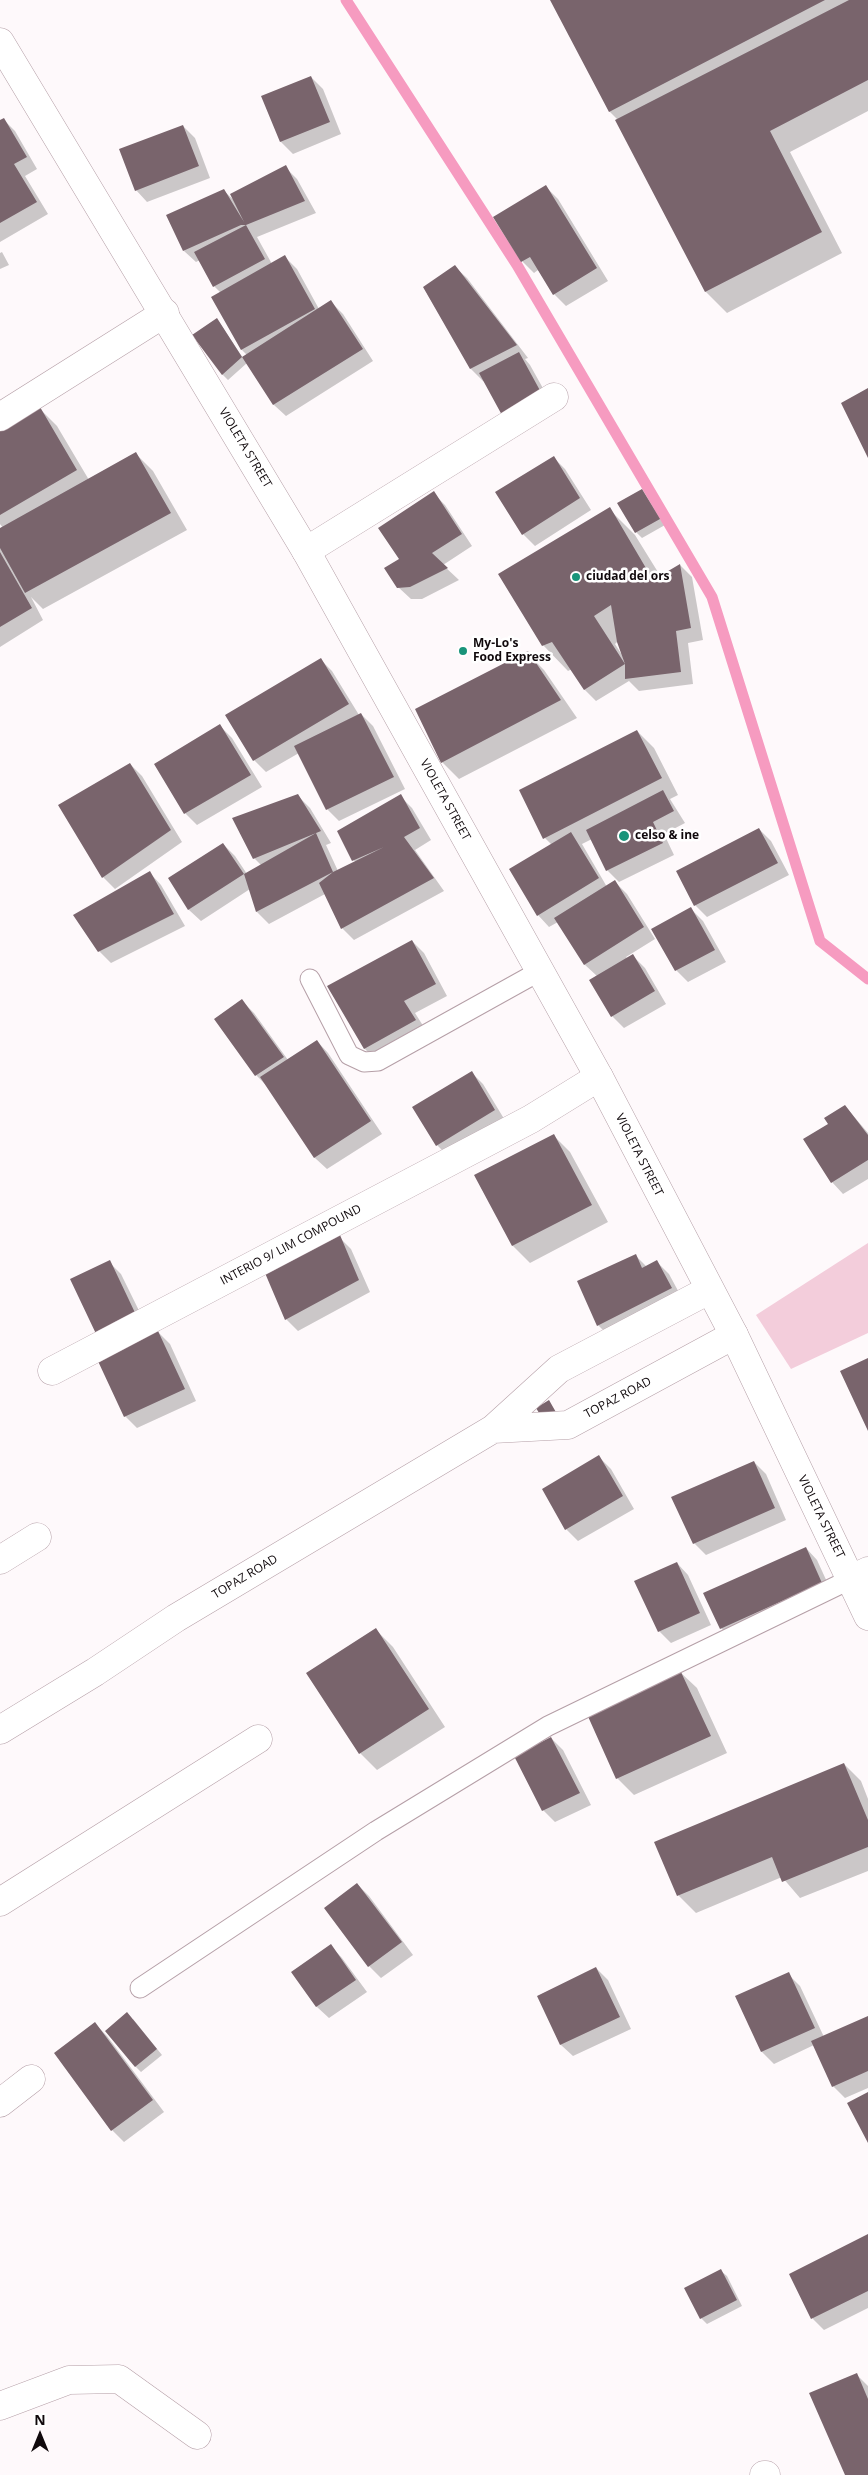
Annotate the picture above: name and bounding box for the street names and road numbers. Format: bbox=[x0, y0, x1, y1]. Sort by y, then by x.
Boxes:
street label: VIOLETA STREET bbox=[215, 405, 275, 491]
street label: VIOLETA STREET bbox=[417, 757, 473, 843]
street label: VIOLETA STREET bbox=[612, 1111, 666, 1199]
street label: INTERIO 9/ LIM COMPOUND bbox=[218, 1202, 364, 1288]
street label: TOPAZ ROAD bbox=[582, 1374, 654, 1422]
street label: VIOLETA STREET bbox=[795, 1473, 847, 1561]
street label: TOPAZ ROAD bbox=[210, 1552, 280, 1602]

